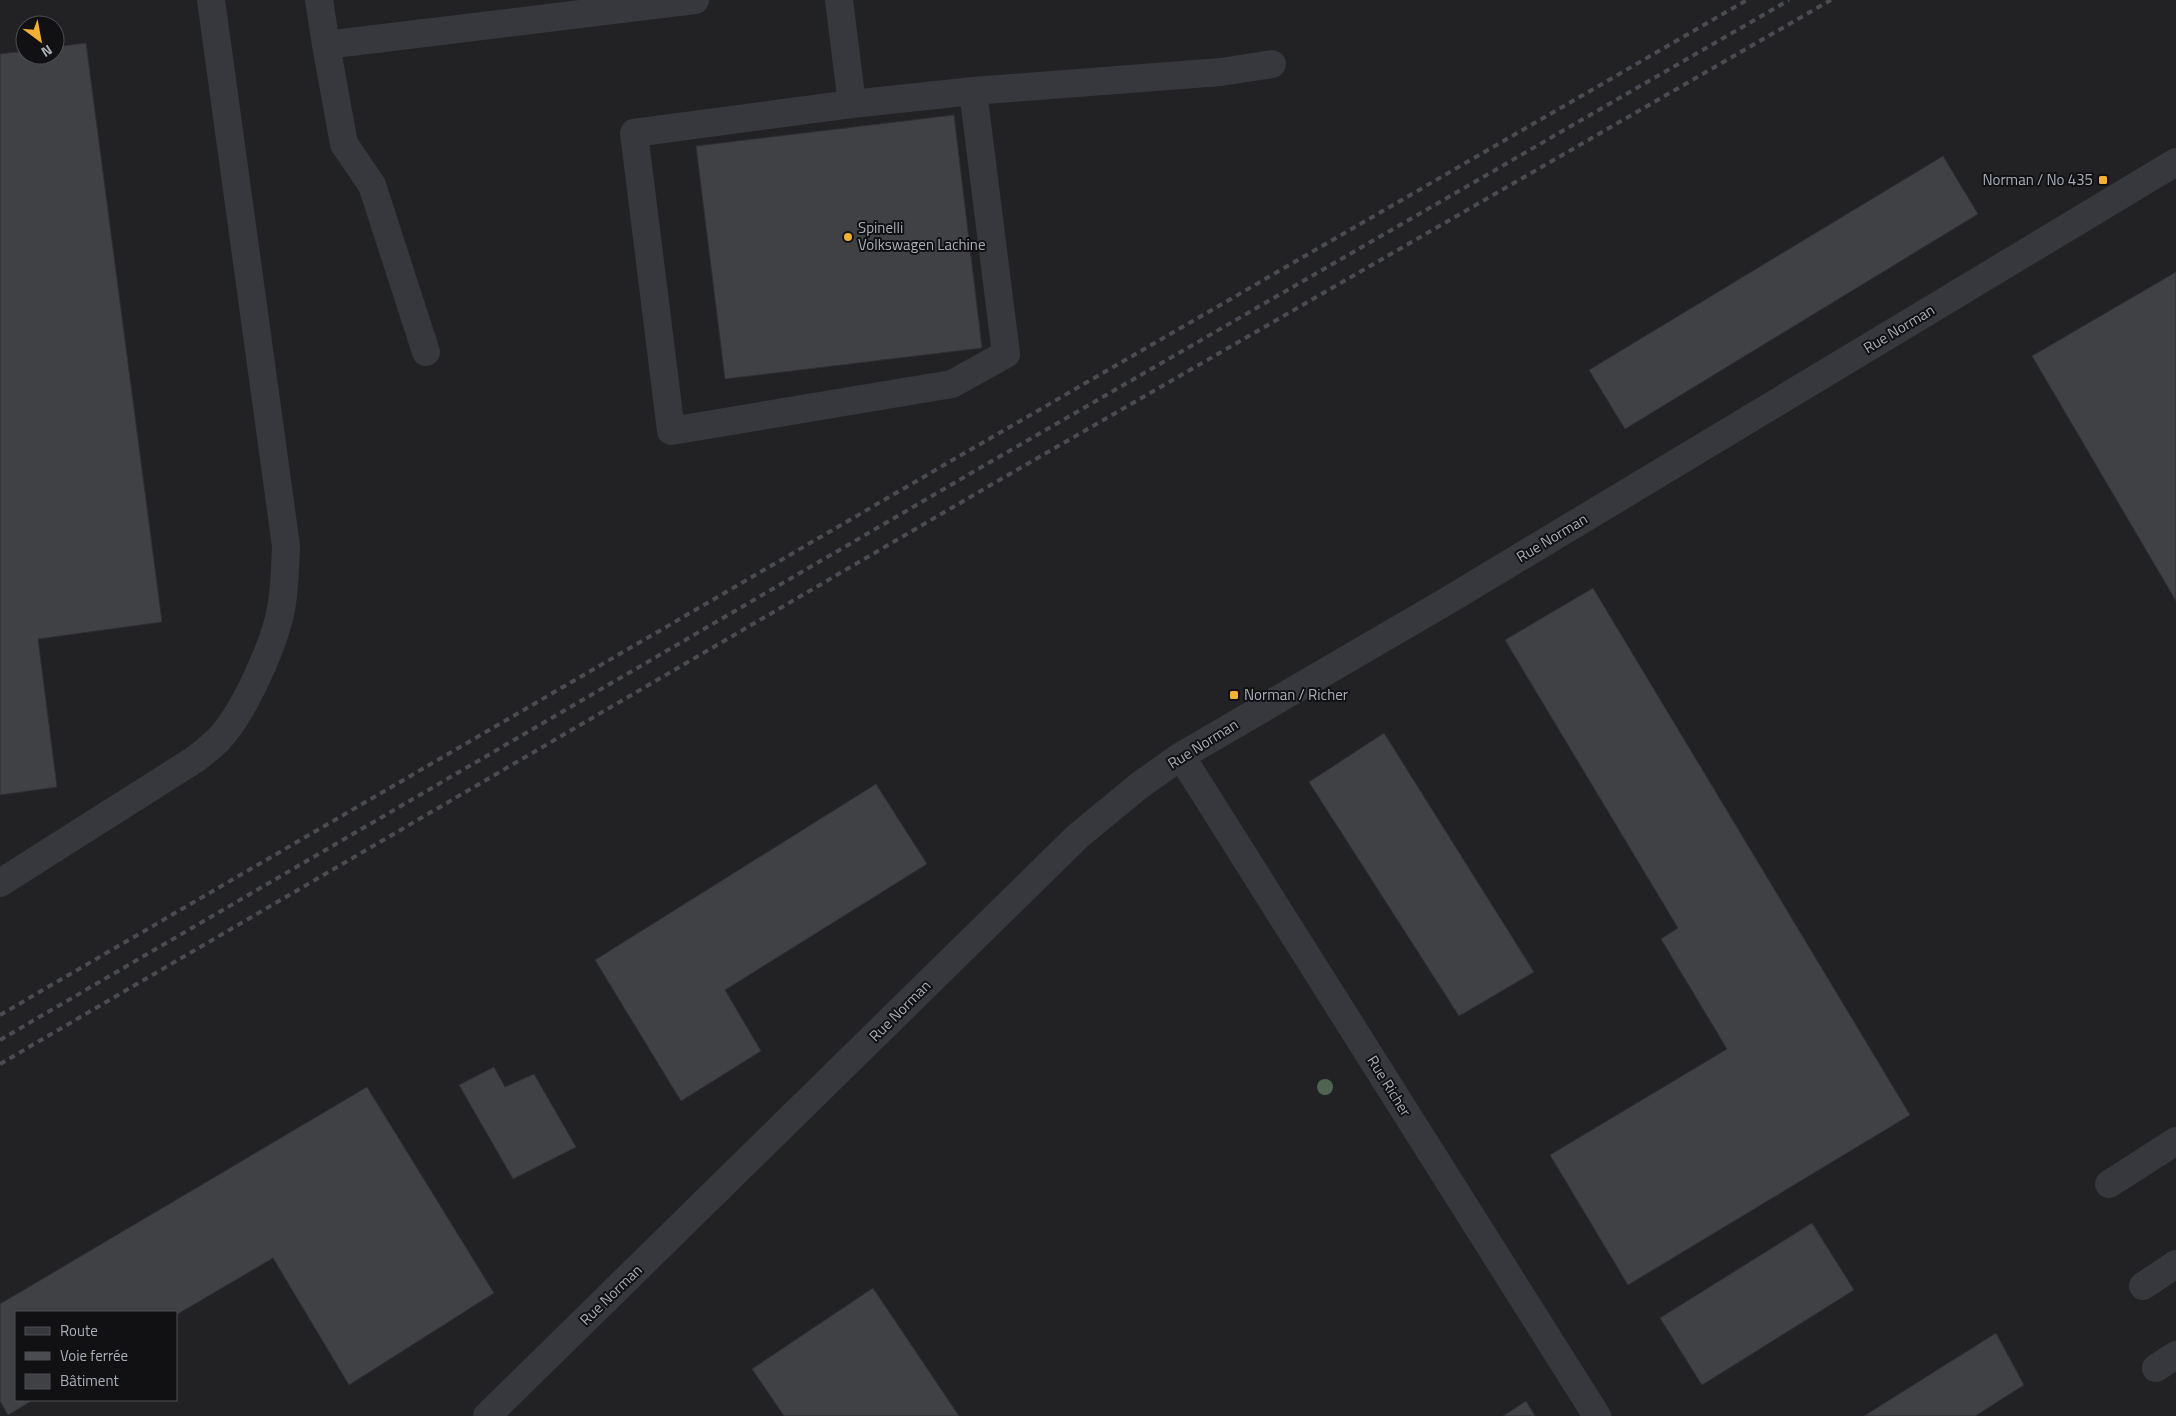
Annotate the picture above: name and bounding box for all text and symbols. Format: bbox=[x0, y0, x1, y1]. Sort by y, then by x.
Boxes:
north arrow bbox=[15, 15, 65, 65]
text: N bbox=[37, 40, 57, 63]
place label: Norman / No 435 bbox=[1982, 168, 2093, 191]
marker: Norman / No 435 bbox=[2097, 174, 2109, 186]
place label: Spinelli Volkswagen Lachine bbox=[858, 216, 985, 256]
marker: Spinelli Volkswagen Lachine bbox=[842, 231, 854, 243]
street label: Rue Norman bbox=[1859, 298, 1939, 359]
street label: Rue Norman bbox=[1512, 507, 1592, 568]
place label: Norman / Richer bbox=[1244, 683, 1348, 706]
marker: Norman / Richer bbox=[1228, 689, 1240, 701]
street label: Rue Norman bbox=[1163, 713, 1242, 774]
street label: Rue Norman bbox=[863, 974, 936, 1047]
street label: Rue Richer bbox=[1362, 1051, 1417, 1121]
street label: Rue Norman bbox=[574, 1259, 647, 1330]
legend bbox=[15, 1311, 178, 1401]
text: Route bbox=[60, 1319, 98, 1342]
text: Voie ferrée bbox=[60, 1344, 128, 1367]
text: Bâtiment bbox=[60, 1369, 119, 1392]

